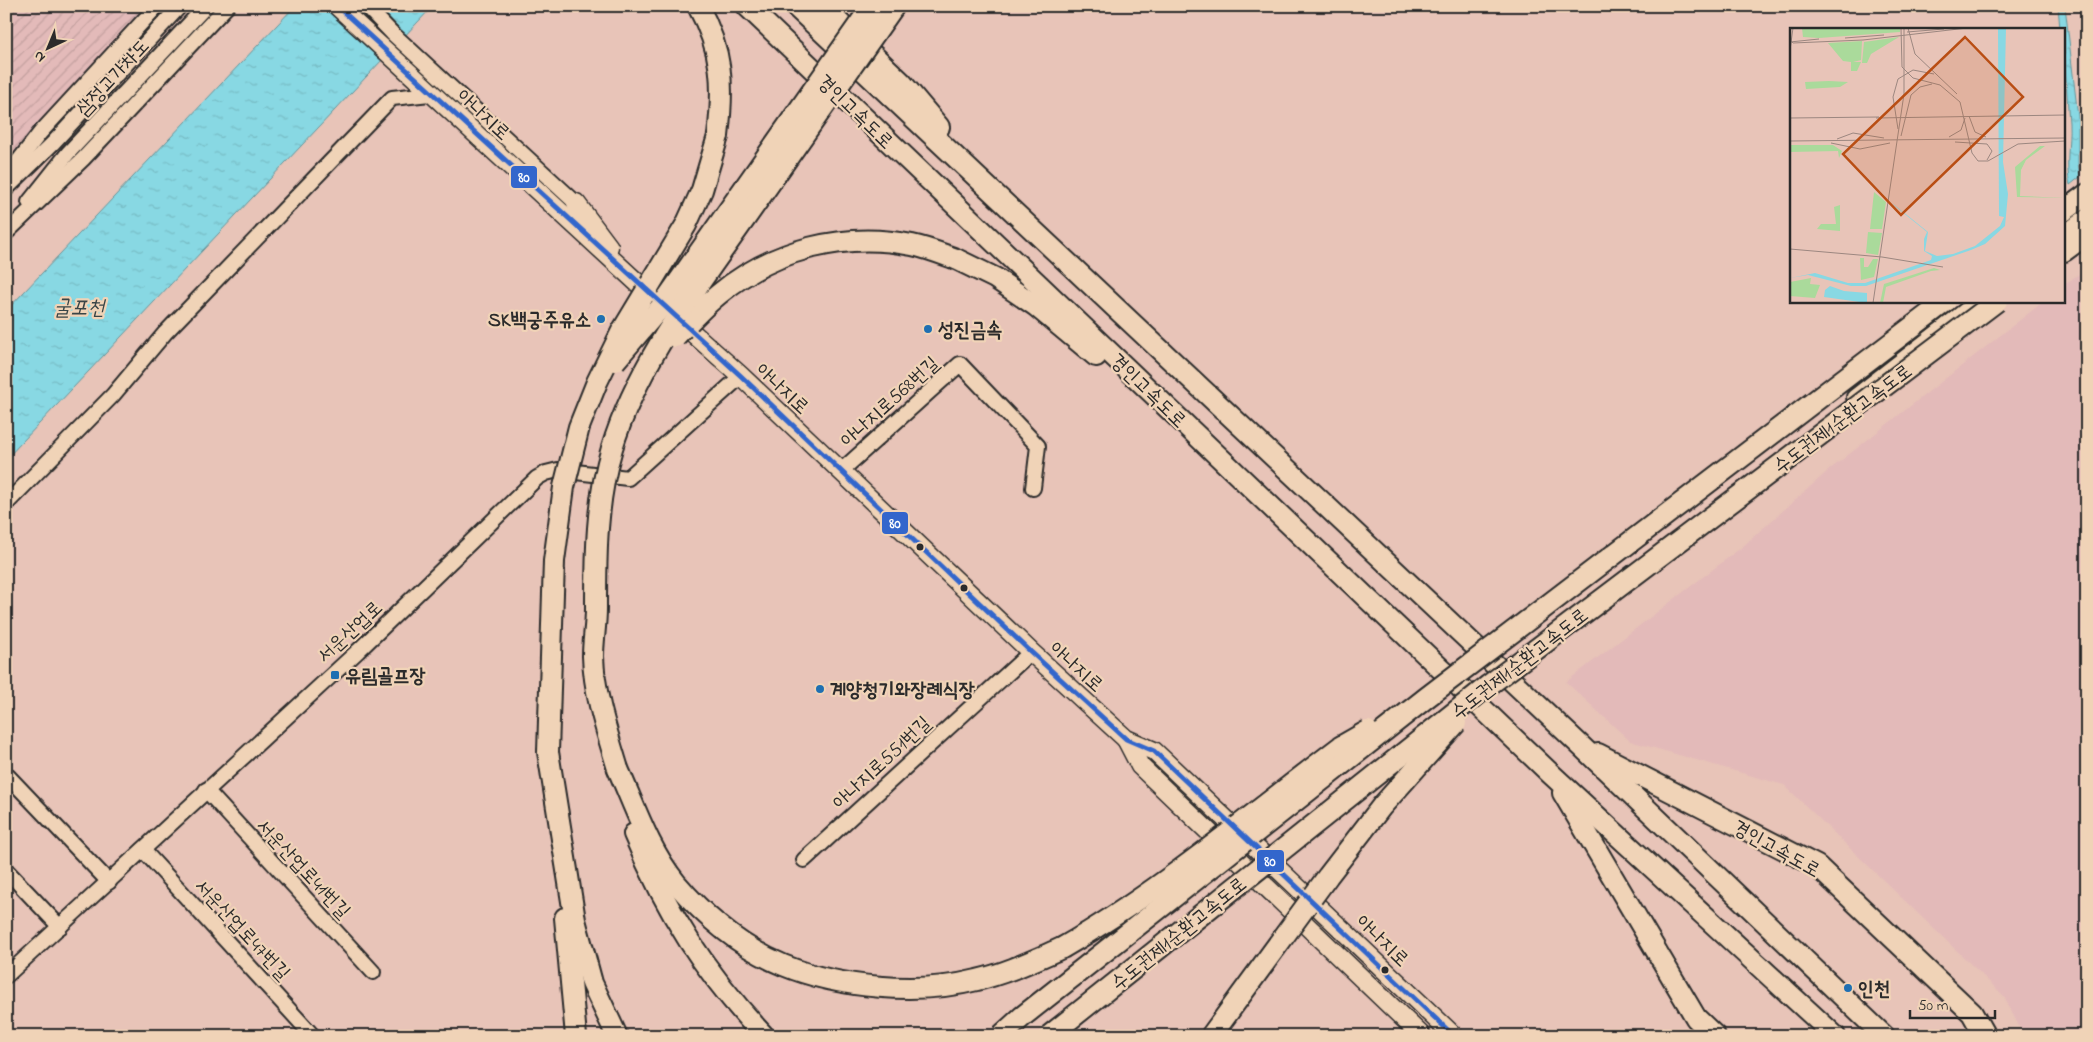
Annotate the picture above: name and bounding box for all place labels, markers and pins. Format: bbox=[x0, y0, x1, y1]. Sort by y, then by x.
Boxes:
place label: SK백궁주유소 bbox=[488, 307, 591, 336]
marker: SK백궁주유소 bbox=[595, 313, 607, 325]
place label: 성진금속 bbox=[938, 317, 1002, 346]
marker: 성진금속 bbox=[922, 323, 934, 335]
unlabelled marker bbox=[915, 542, 925, 552]
unlabelled marker bbox=[959, 583, 969, 593]
place label: 유림골프장 bbox=[345, 663, 425, 692]
marker: 유림골프장 bbox=[329, 669, 341, 681]
place label: 계양청기와장례식장 bbox=[830, 677, 975, 706]
marker: 계양청기와장례식장 bbox=[814, 683, 826, 695]
unlabelled marker bbox=[1380, 965, 1390, 975]
place label: 인천 bbox=[1858, 976, 1890, 1005]
marker: 인천 bbox=[1842, 982, 1854, 994]

